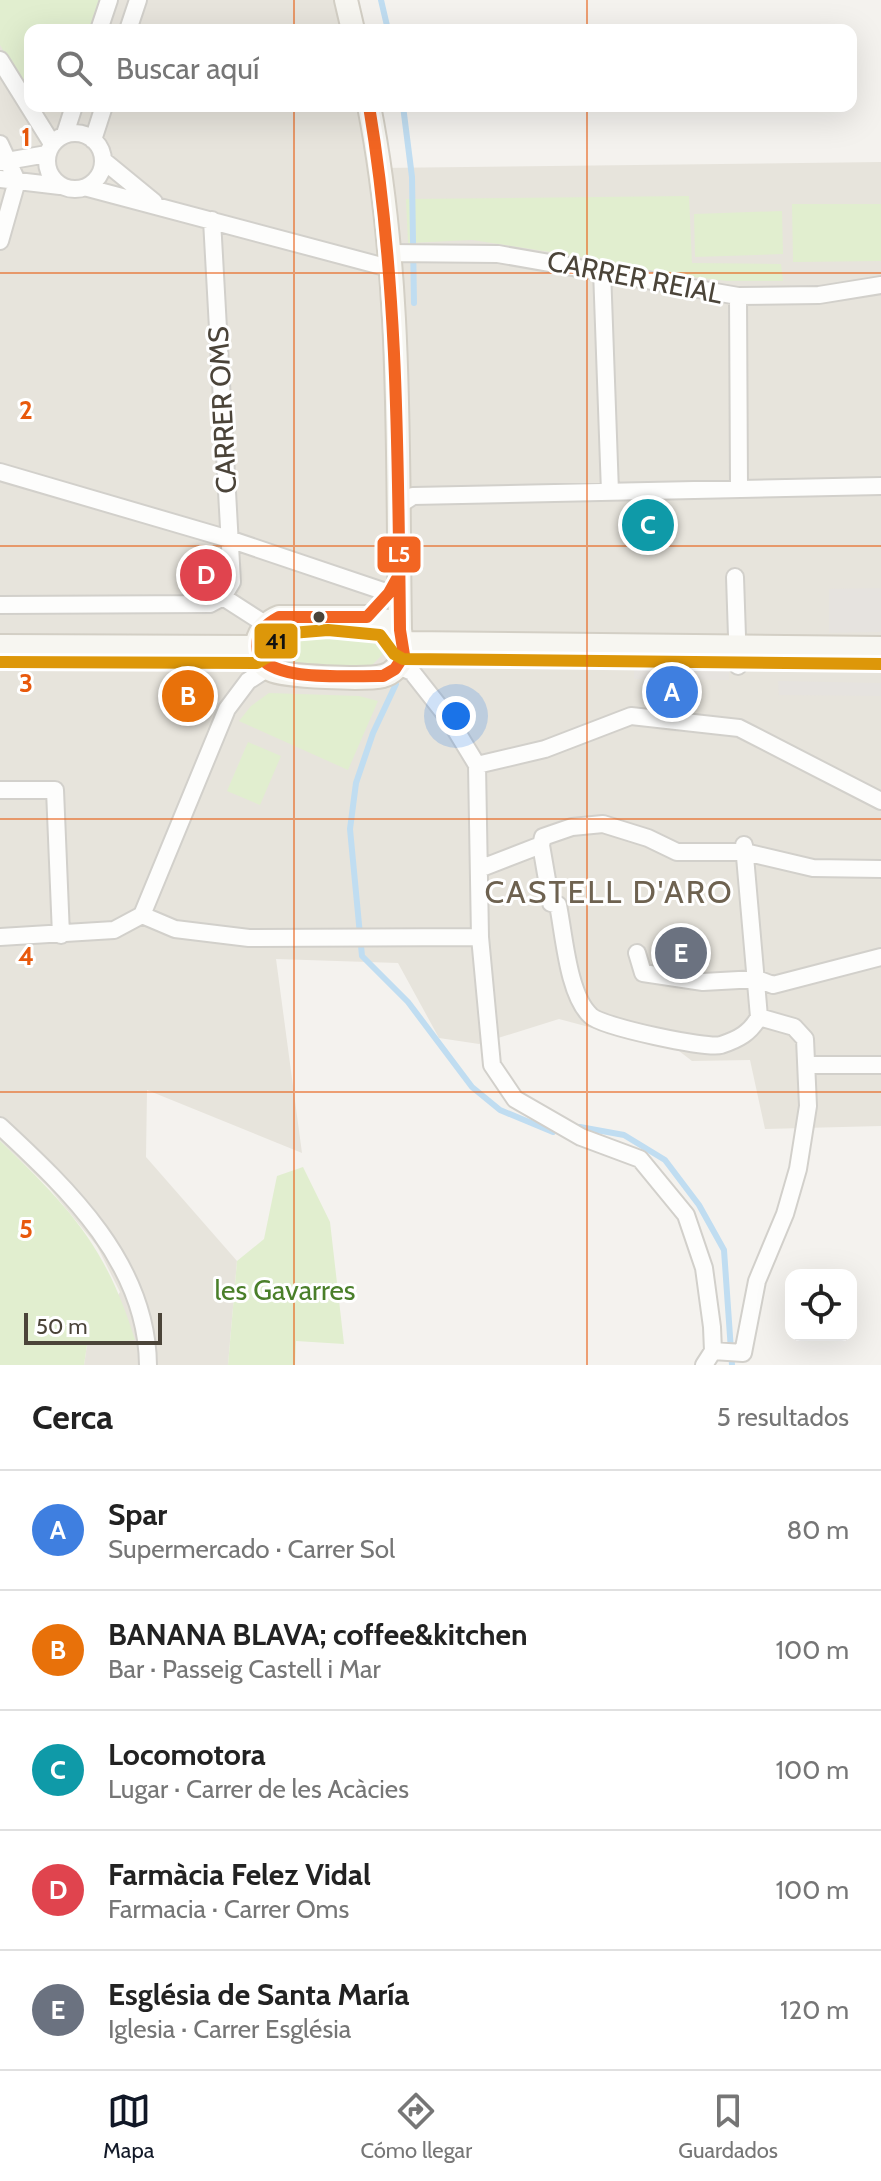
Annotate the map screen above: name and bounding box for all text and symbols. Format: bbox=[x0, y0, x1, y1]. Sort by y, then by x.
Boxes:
search box bbox=[24, 24, 857, 112]
icon: search bbox=[52, 46, 96, 90]
text: Buscar aquí bbox=[116, 50, 259, 87]
text: 1 bbox=[21, 121, 31, 153]
street label: CARRER REIAL bbox=[544, 243, 726, 311]
street label: CARRER OMS bbox=[201, 325, 243, 495]
text: 2 bbox=[19, 394, 33, 426]
pin: C bbox=[622, 495, 674, 555]
line badge: L5 bbox=[376, 535, 422, 574]
text: L5 bbox=[388, 541, 410, 568]
pin: D bbox=[180, 545, 232, 605]
unlabelled marker bbox=[311, 609, 327, 625]
line badge: 41 bbox=[253, 622, 299, 660]
text: 41 bbox=[265, 628, 287, 655]
pin: A bbox=[646, 662, 698, 722]
pin: B bbox=[162, 666, 214, 726]
text: 3 bbox=[19, 667, 33, 699]
your location bbox=[436, 696, 476, 736]
district label: CASTELL D'ARO bbox=[484, 872, 734, 911]
pin: E bbox=[655, 923, 707, 983]
text: 4 bbox=[18, 940, 34, 972]
text: 5 bbox=[19, 1213, 33, 1245]
map controls bbox=[785, 1269, 857, 1341]
button: locate bbox=[785, 1269, 857, 1341]
park label: les Gavarres bbox=[215, 1273, 355, 1307]
scale bar bbox=[24, 1309, 162, 1345]
text: 50 m bbox=[36, 1313, 88, 1340]
text: Cerca bbox=[32, 1396, 113, 1438]
text: 5 resultados bbox=[717, 1401, 849, 1433]
text: Spar bbox=[108, 1496, 167, 1533]
text: A bbox=[50, 1514, 66, 1546]
text: 80 m bbox=[786, 1514, 849, 1546]
text: Supermercado · Carrer Sol bbox=[108, 1533, 395, 1565]
text: BANANA BLAVA; coffee&kitchen bbox=[108, 1616, 527, 1653]
text: B bbox=[50, 1634, 66, 1666]
text: 100 m bbox=[776, 1634, 849, 1666]
text: Bar · Passeig Castell i Mar bbox=[108, 1653, 381, 1685]
text: Locomotora bbox=[108, 1736, 266, 1773]
text: C bbox=[50, 1754, 66, 1786]
text: 100 m bbox=[776, 1754, 849, 1786]
text: Lugar · Carrer de les Acàcies bbox=[108, 1773, 409, 1805]
text: Farmàcia Felez Vidal bbox=[108, 1856, 371, 1893]
text: D bbox=[49, 1874, 67, 1906]
text: 100 m bbox=[776, 1874, 849, 1906]
text: Farmacia · Carrer Oms bbox=[108, 1893, 349, 1925]
text: Església de Santa María bbox=[108, 1976, 409, 2013]
text: E bbox=[51, 1994, 65, 2026]
text: 120 m bbox=[780, 1994, 849, 2026]
text: Iglesia · Carrer Església bbox=[108, 2013, 351, 2045]
tab: Mapa bbox=[103, 2089, 154, 2164]
tab: Cómo llegar bbox=[360, 2089, 472, 2164]
tab: Guardados bbox=[678, 2089, 778, 2164]

